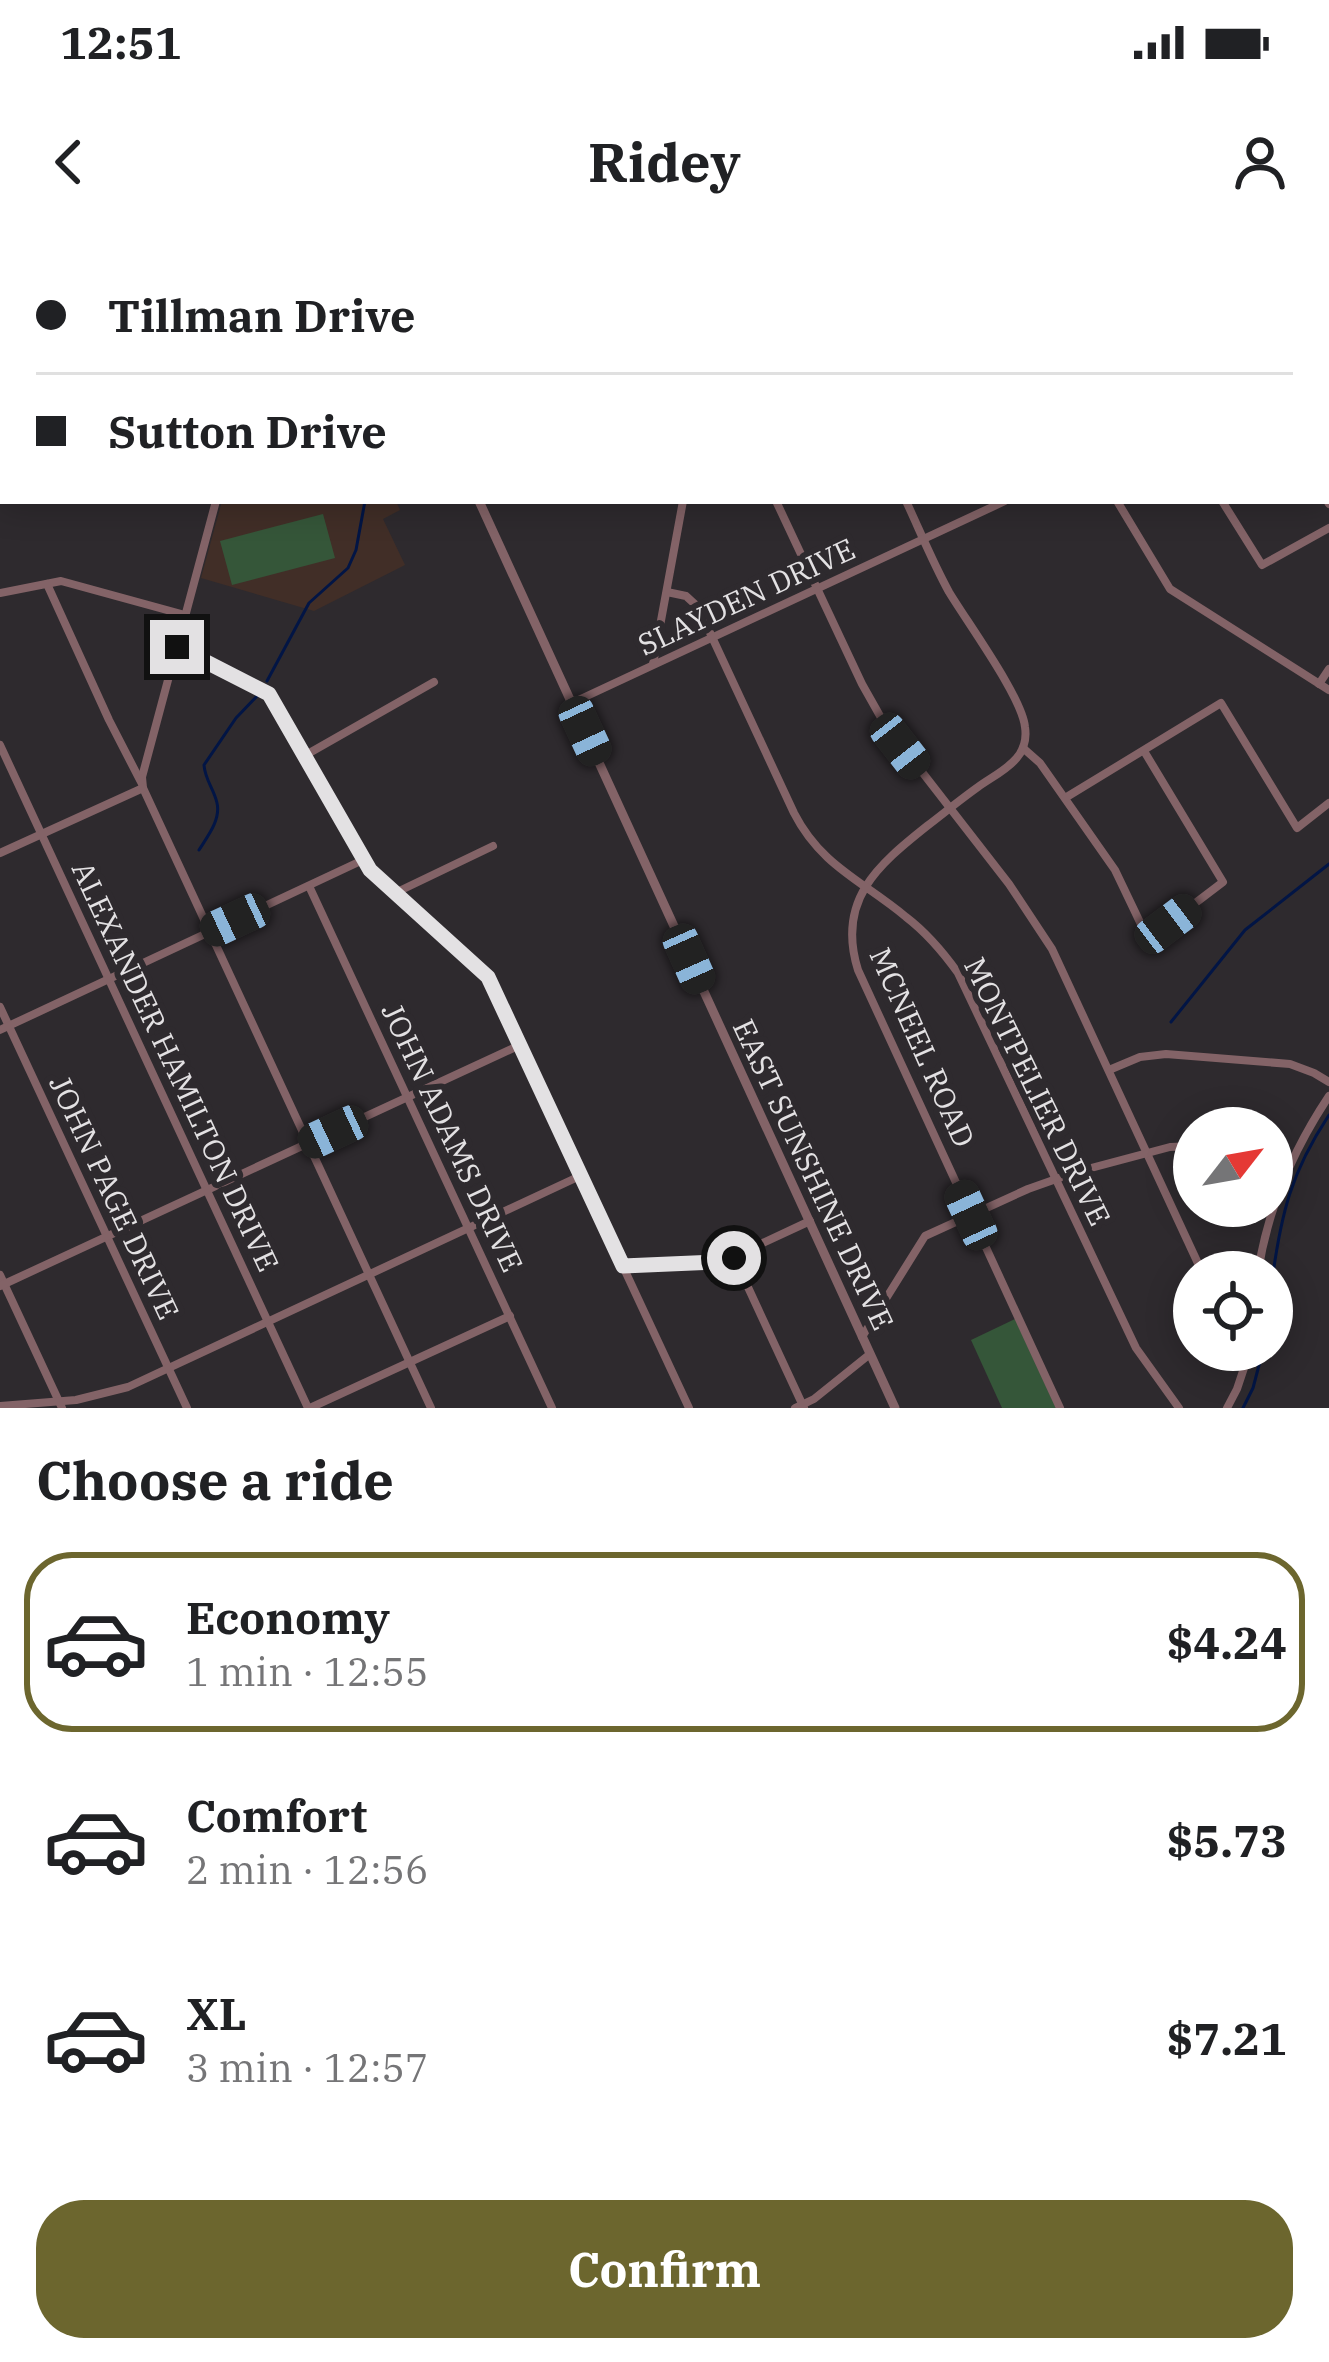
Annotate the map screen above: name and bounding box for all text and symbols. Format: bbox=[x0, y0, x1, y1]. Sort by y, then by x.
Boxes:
text: 12:51 bbox=[60, 13, 182, 71]
text: Ridey bbox=[588, 127, 741, 197]
icon: back bbox=[36, 129, 102, 195]
icon: person bbox=[1227, 129, 1293, 195]
text: Tillman Drive bbox=[108, 286, 415, 344]
text: Sutton Drive bbox=[108, 402, 387, 460]
street label: SLAYDEN DRIVE bbox=[631, 529, 861, 663]
route end bbox=[150, 620, 204, 674]
car bbox=[553, 691, 617, 771]
car bbox=[864, 707, 936, 785]
street label: ALEXANDER HAMILTON DRIVE bbox=[64, 855, 288, 1277]
car bbox=[195, 888, 275, 952]
car bbox=[1128, 888, 1208, 960]
car bbox=[658, 919, 720, 999]
street label: MCNEEL ROAD bbox=[862, 941, 984, 1153]
street label: MONTPELIER DRIVE bbox=[956, 950, 1120, 1232]
street label: JOHN ADAMS DRIVE bbox=[374, 996, 532, 1278]
street label: EAST SUNSHINE DRIVE bbox=[725, 1012, 903, 1336]
street label: JOHN PAGE DRIVE bbox=[41, 1069, 189, 1325]
car bbox=[293, 1100, 373, 1164]
north arrow bbox=[1173, 1107, 1293, 1227]
map controls bbox=[1173, 1107, 1293, 1371]
car bbox=[939, 1175, 1003, 1255]
route start bbox=[707, 1231, 761, 1285]
button: locate bbox=[1173, 1251, 1293, 1371]
text: Choose a ride bbox=[36, 1445, 394, 1515]
icon: car bbox=[42, 1588, 150, 1696]
text: Economy bbox=[186, 1588, 390, 1646]
text: $4.24 bbox=[1167, 1613, 1287, 1671]
text: 1 min · 12:55 bbox=[186, 1646, 428, 1697]
icon: car bbox=[42, 1786, 150, 1894]
text: Comfort bbox=[186, 1786, 367, 1844]
text: $5.73 bbox=[1167, 1811, 1287, 1869]
text: 2 min · 12:56 bbox=[186, 1844, 428, 1895]
icon: car bbox=[42, 1984, 150, 2092]
text: XL bbox=[186, 1984, 247, 2042]
text: $7.21 bbox=[1167, 2009, 1287, 2067]
text: 3 min · 12:57 bbox=[186, 2042, 428, 2093]
button: Confirm bbox=[36, 2200, 1293, 2338]

